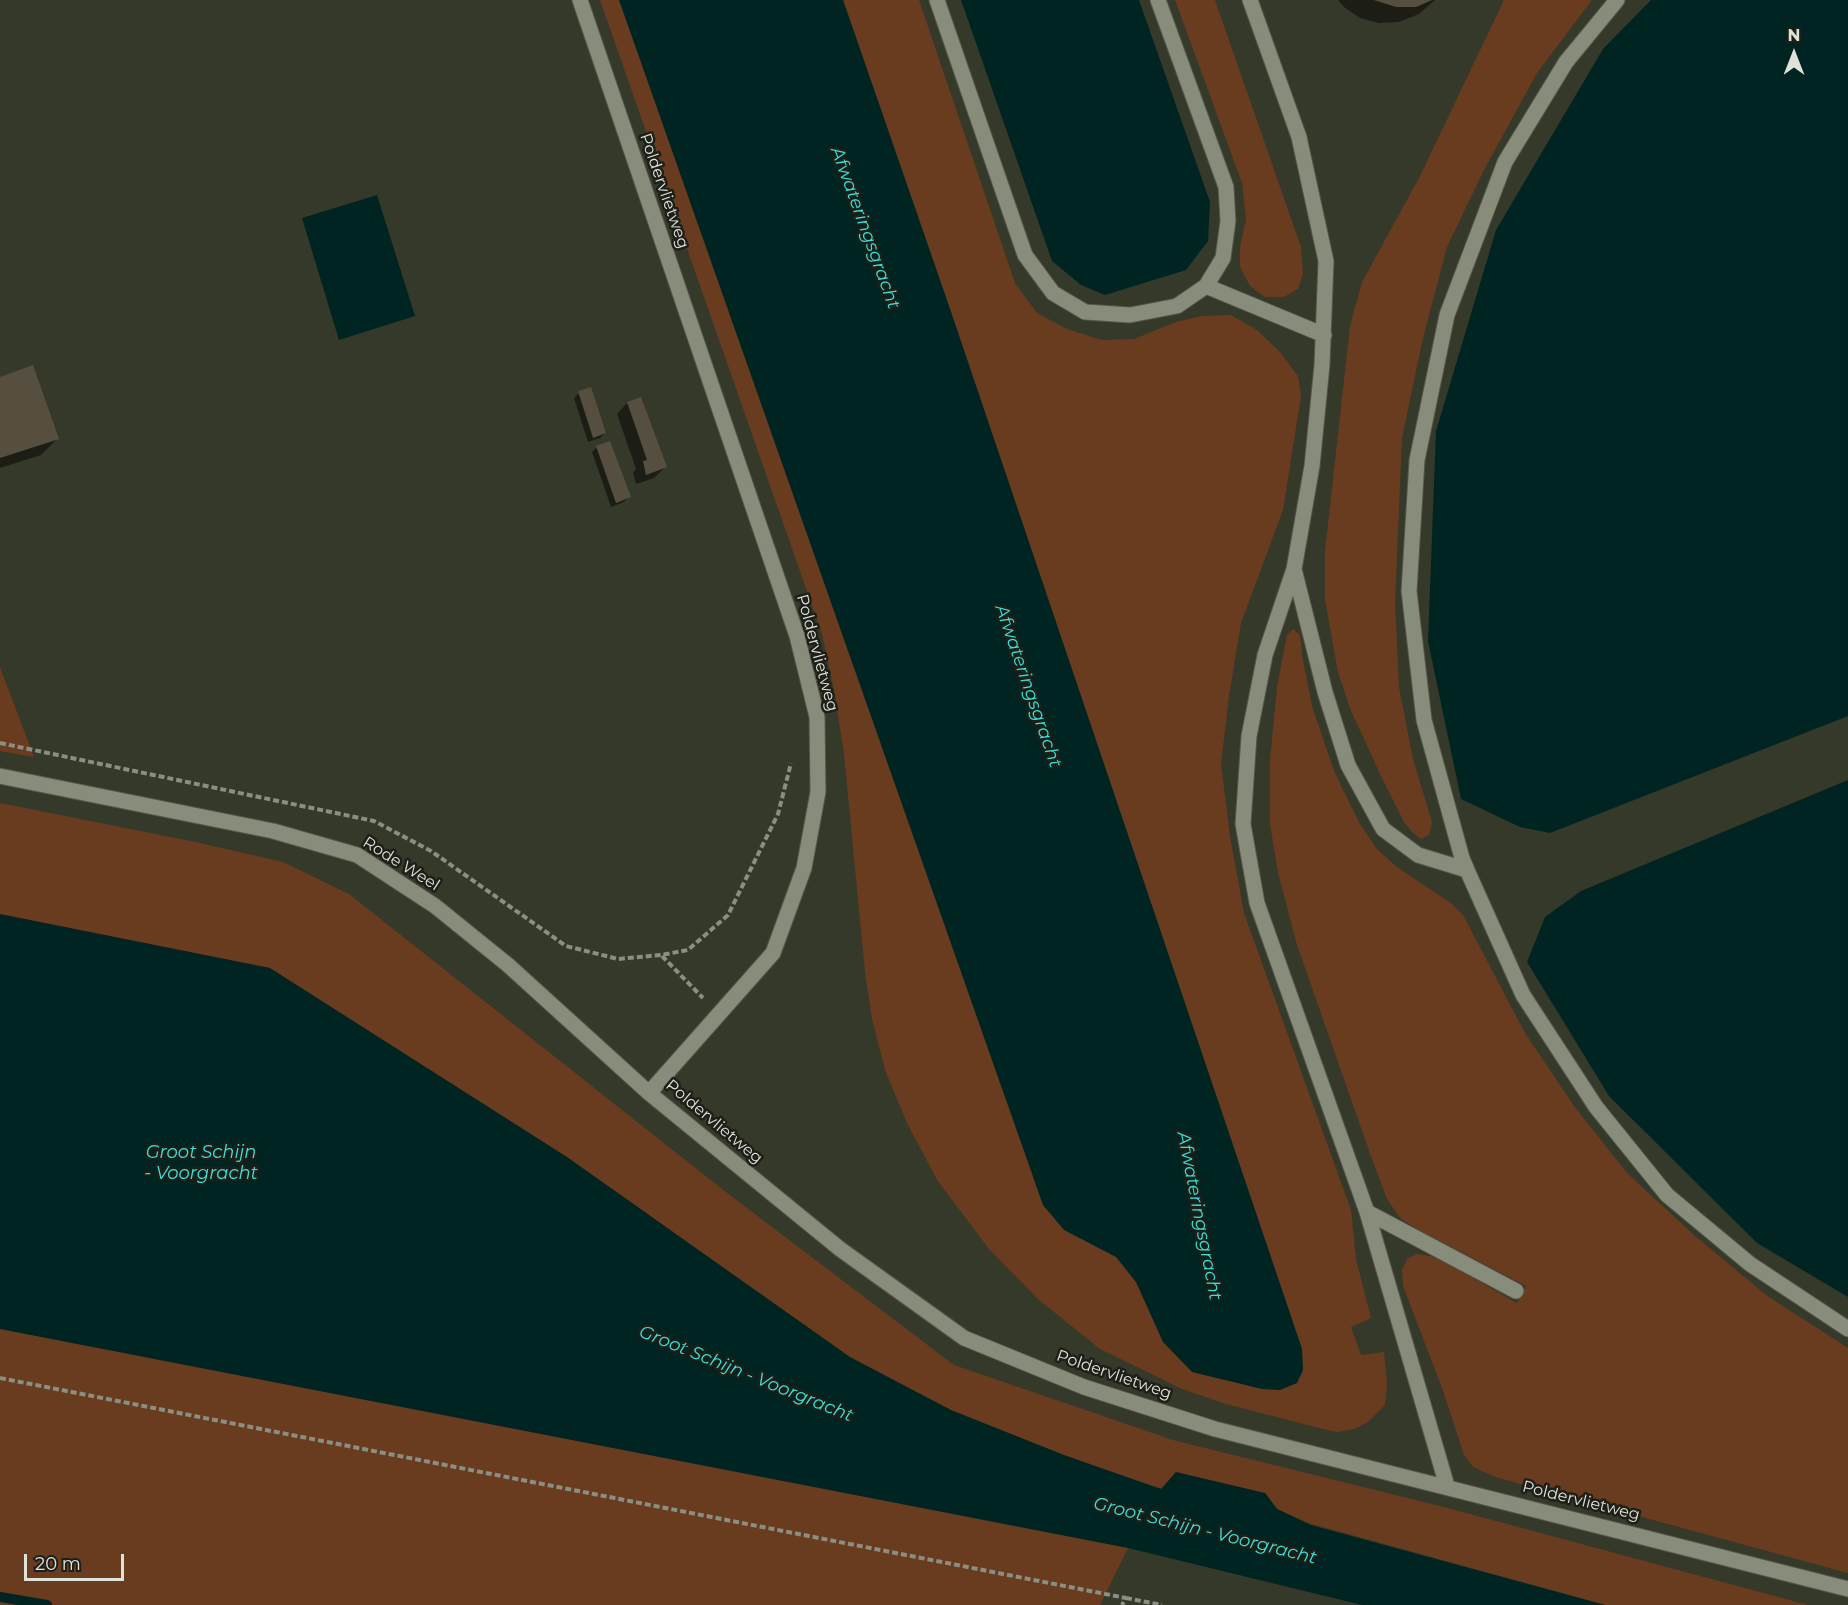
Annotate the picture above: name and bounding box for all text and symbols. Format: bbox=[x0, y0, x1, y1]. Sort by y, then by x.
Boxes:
north arrow bbox=[1764, 24, 1824, 84]
text: N bbox=[1788, 26, 1800, 45]
street label: Poldervlietweg bbox=[635, 131, 693, 251]
water label: Afwateringsgracht bbox=[826, 144, 904, 312]
street label: Poldervlietweg bbox=[792, 592, 842, 714]
water label: Afwateringsgracht bbox=[990, 602, 1066, 770]
street label: Rode Weel bbox=[359, 833, 443, 895]
street label: Poldervlietweg bbox=[662, 1076, 766, 1168]
water label: Afwateringsgracht bbox=[1172, 1130, 1226, 1302]
water label: Groot Schijn - Voorgracht bbox=[144, 1142, 258, 1184]
water label: Groot Schijn - Voorgracht bbox=[636, 1321, 856, 1427]
street label: Poldervlietweg bbox=[1054, 1346, 1174, 1404]
street label: Poldervlietweg bbox=[1520, 1477, 1642, 1525]
water label: Groot Schijn - Voorgracht bbox=[1091, 1493, 1319, 1569]
scale bar bbox=[27, 1542, 128, 1580]
text: 20 m bbox=[35, 1553, 81, 1575]

